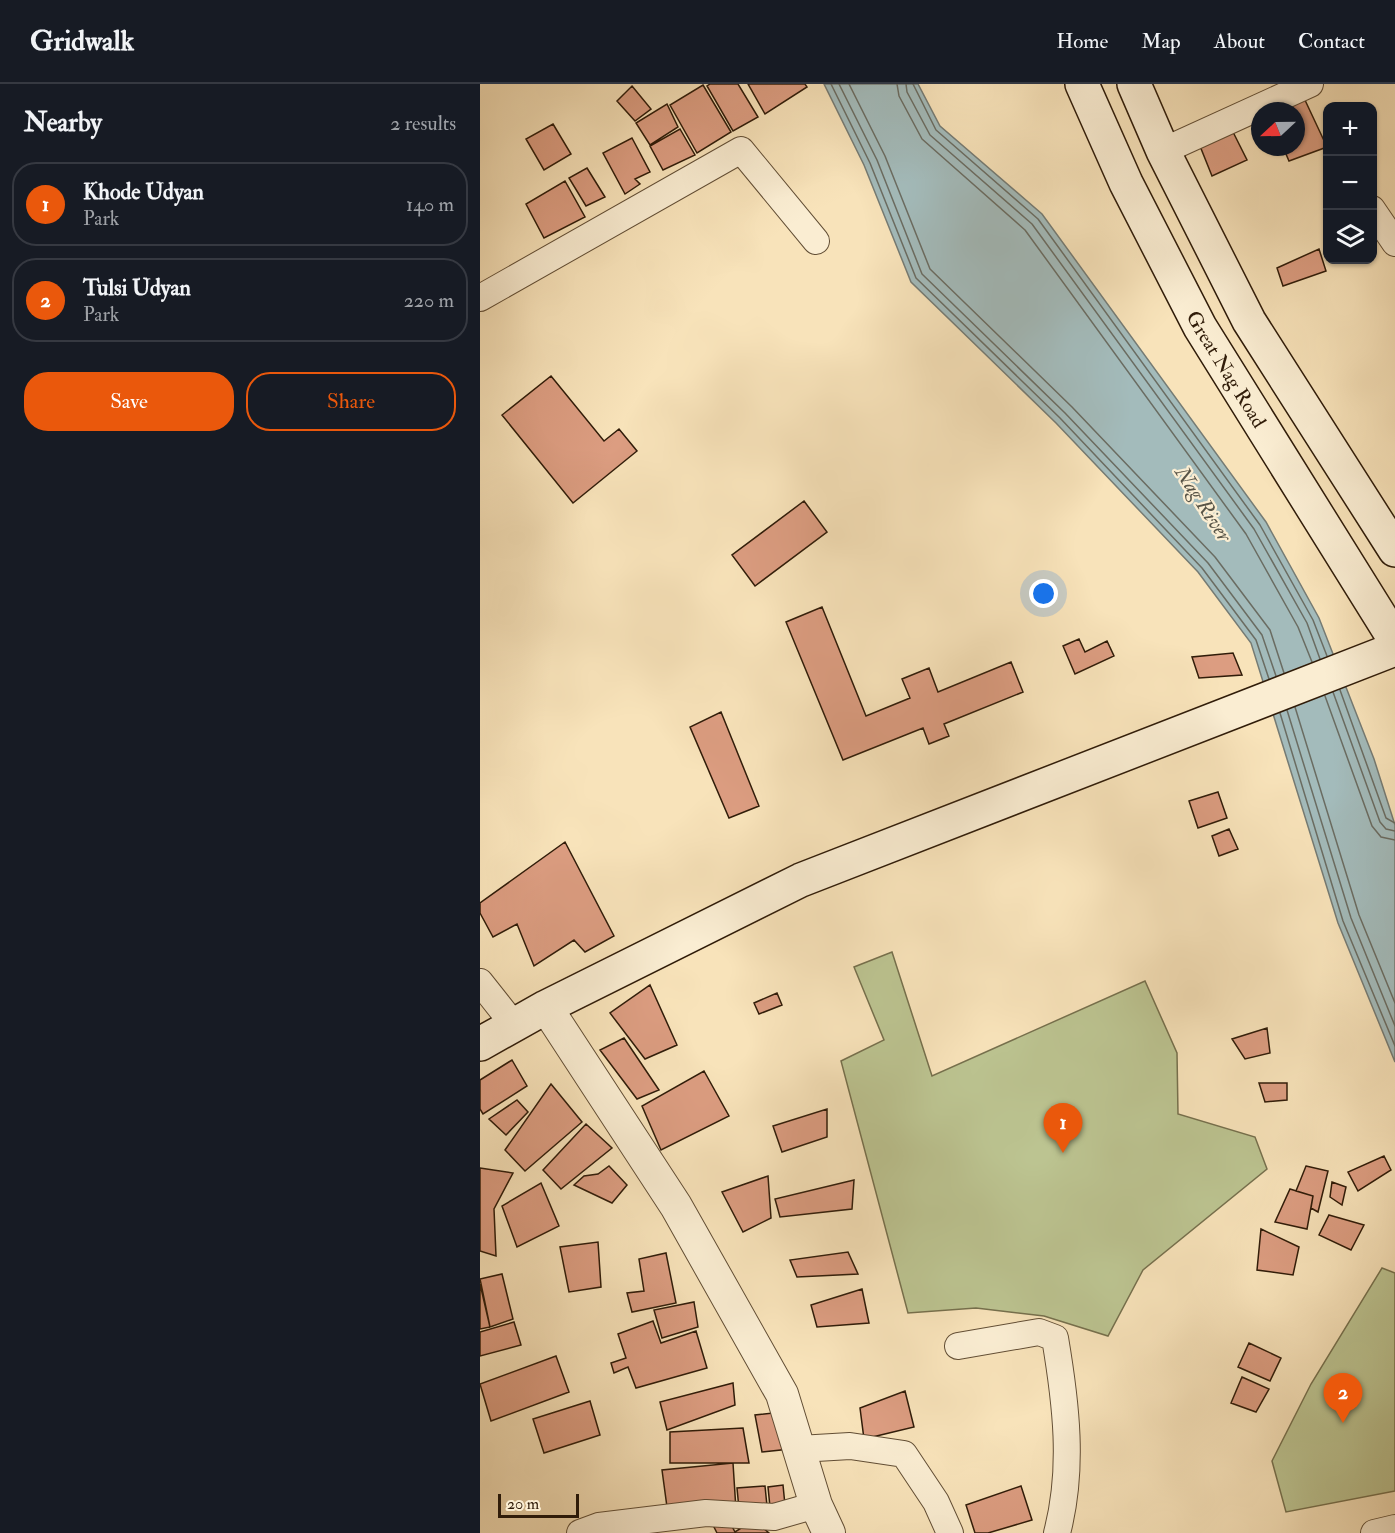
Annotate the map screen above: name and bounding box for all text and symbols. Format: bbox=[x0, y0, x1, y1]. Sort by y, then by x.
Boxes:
text: Gridwalk bbox=[30, 24, 134, 59]
text: Home bbox=[1056, 28, 1108, 55]
text: Map bbox=[1141, 28, 1181, 55]
text: About bbox=[1214, 28, 1265, 55]
text: Contact bbox=[1298, 28, 1365, 55]
north arrow bbox=[1251, 102, 1305, 156]
map controls bbox=[1323, 102, 1377, 264]
button: + bbox=[1323, 102, 1377, 156]
text: Nearby bbox=[24, 107, 102, 139]
text: 2 results bbox=[390, 111, 456, 136]
button: − bbox=[1323, 156, 1377, 210]
text: Khode Udyan bbox=[83, 178, 204, 206]
text: 1 bbox=[42, 192, 49, 217]
text: 140 m bbox=[406, 192, 454, 217]
text: Park bbox=[83, 206, 119, 231]
button: layers bbox=[1323, 210, 1377, 264]
text: Tulsi Udyan bbox=[83, 274, 191, 302]
text: 2 bbox=[40, 288, 51, 313]
text: 220 m bbox=[404, 288, 454, 313]
text: Park bbox=[83, 302, 119, 327]
street label: Great Nag Road bbox=[1181, 306, 1272, 432]
button: Save bbox=[24, 372, 234, 431]
button: Share bbox=[246, 372, 456, 431]
water label: Nag River bbox=[1168, 460, 1238, 548]
your location bbox=[1029, 579, 1058, 608]
pin: 1 bbox=[1044, 1104, 1082, 1153]
pin: 2 bbox=[1324, 1374, 1362, 1423]
scale bar bbox=[498, 1491, 579, 1518]
text: 20 m bbox=[507, 1494, 539, 1514]

